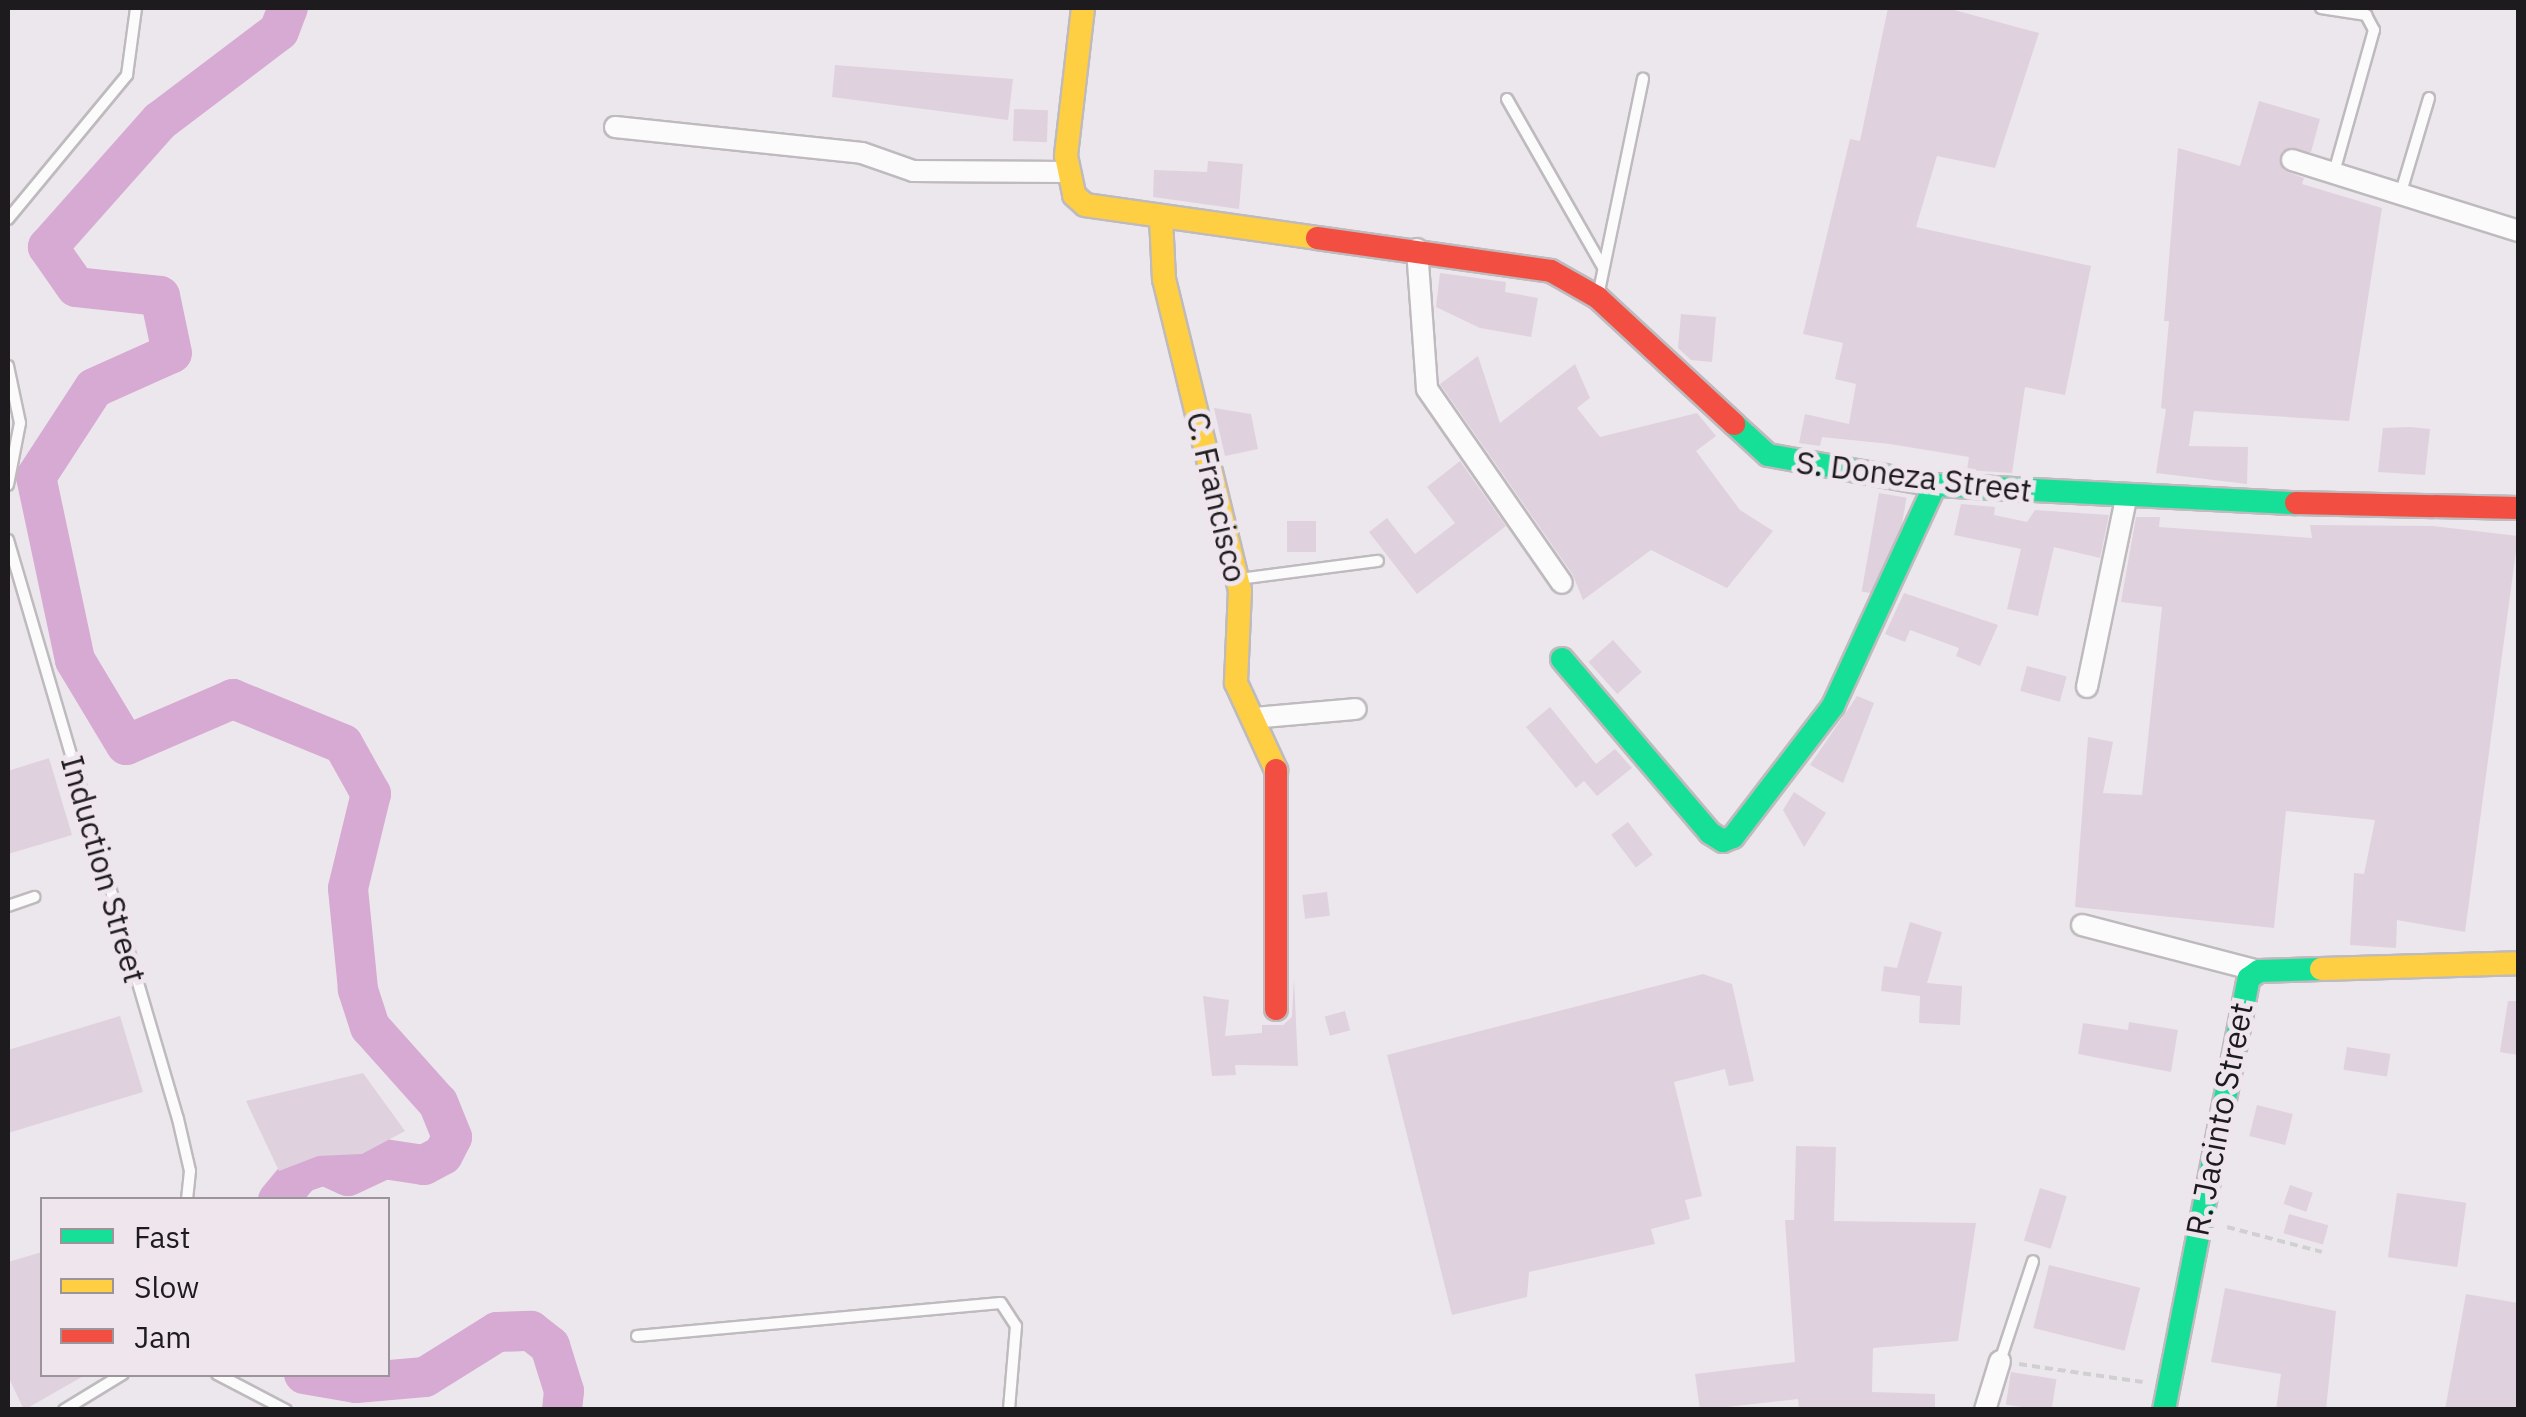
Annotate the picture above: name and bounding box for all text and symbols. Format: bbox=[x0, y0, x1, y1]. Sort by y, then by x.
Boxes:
street label: C. Francisco bbox=[1179, 408, 1255, 586]
street label: S. Doneza Street bbox=[1794, 442, 2034, 510]
street label: Induction Street bbox=[53, 751, 155, 987]
street label: R. Jacinto Street bbox=[2178, 999, 2260, 1239]
legend bbox=[40, 1197, 390, 1377]
text: Fast bbox=[134, 1217, 191, 1256]
text: Slow bbox=[134, 1267, 199, 1306]
text: Jam bbox=[134, 1317, 192, 1356]

